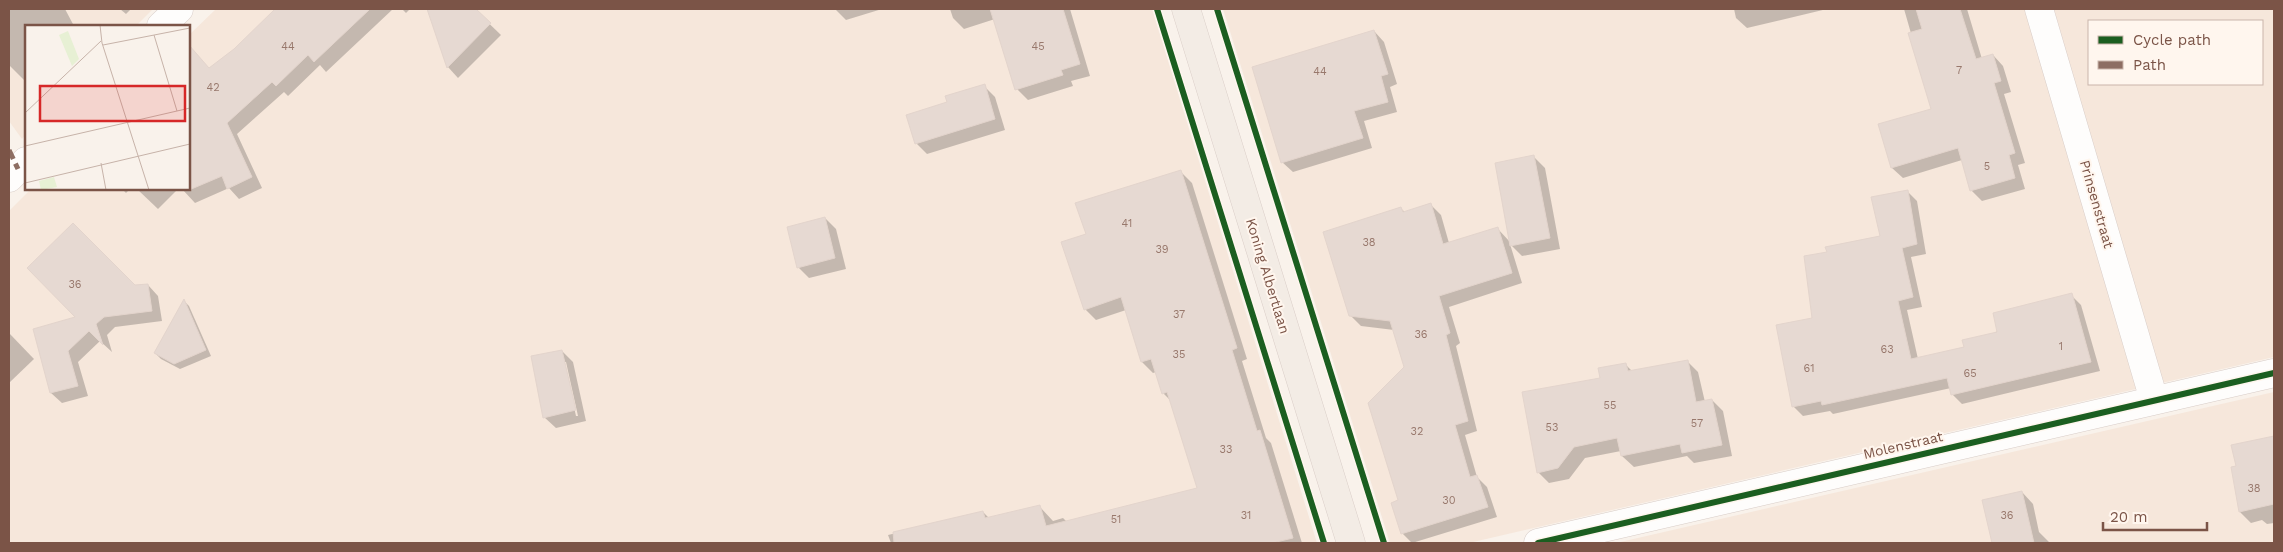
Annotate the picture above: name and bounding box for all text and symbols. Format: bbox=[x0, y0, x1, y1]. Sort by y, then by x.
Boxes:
legend bbox=[2088, 20, 2263, 85]
inset map bbox=[25, 25, 190, 190]
text: Cycle path bbox=[2133, 31, 2211, 49]
house number: 44 bbox=[281, 40, 295, 53]
house number: 45 bbox=[1031, 40, 1045, 53]
text: Path bbox=[2133, 56, 2166, 74]
house number: 7 bbox=[1956, 64, 1962, 77]
house number: 44 bbox=[1313, 65, 1327, 78]
house number: 42 bbox=[206, 81, 220, 94]
street label: Prinsenstraat bbox=[2077, 158, 2117, 250]
house number: 5 bbox=[1984, 160, 1990, 173]
street label: Koning Albertlaan bbox=[1243, 216, 1293, 336]
house number: 41 bbox=[1122, 217, 1132, 230]
house number: 38 bbox=[1362, 236, 1376, 249]
house number: 39 bbox=[1155, 243, 1169, 256]
house number: 36 bbox=[68, 278, 82, 291]
house number: 37 bbox=[1173, 308, 1185, 321]
house number: 36 bbox=[1414, 328, 1428, 341]
house number: 1 bbox=[2059, 340, 2063, 353]
house number: 63 bbox=[1880, 343, 1894, 356]
house number: 35 bbox=[1173, 348, 1185, 361]
house number: 61 bbox=[1804, 362, 1814, 375]
house number: 65 bbox=[1963, 367, 1977, 380]
house number: 55 bbox=[1604, 399, 1616, 412]
house number: 57 bbox=[1691, 417, 1703, 430]
house number: 53 bbox=[1546, 421, 1558, 434]
house number: 32 bbox=[1411, 425, 1423, 438]
street label: Molenstraat bbox=[1862, 428, 1945, 462]
house number: 33 bbox=[1220, 443, 1232, 456]
house number: 38 bbox=[2247, 482, 2261, 495]
house number: 30 bbox=[1442, 494, 1456, 507]
scale bar bbox=[2103, 500, 2207, 532]
text: 20 m bbox=[2110, 508, 2148, 526]
house number: 31 bbox=[1241, 509, 1251, 522]
house number: 36 bbox=[2000, 509, 2014, 522]
house number: 51 bbox=[1111, 513, 1121, 526]

